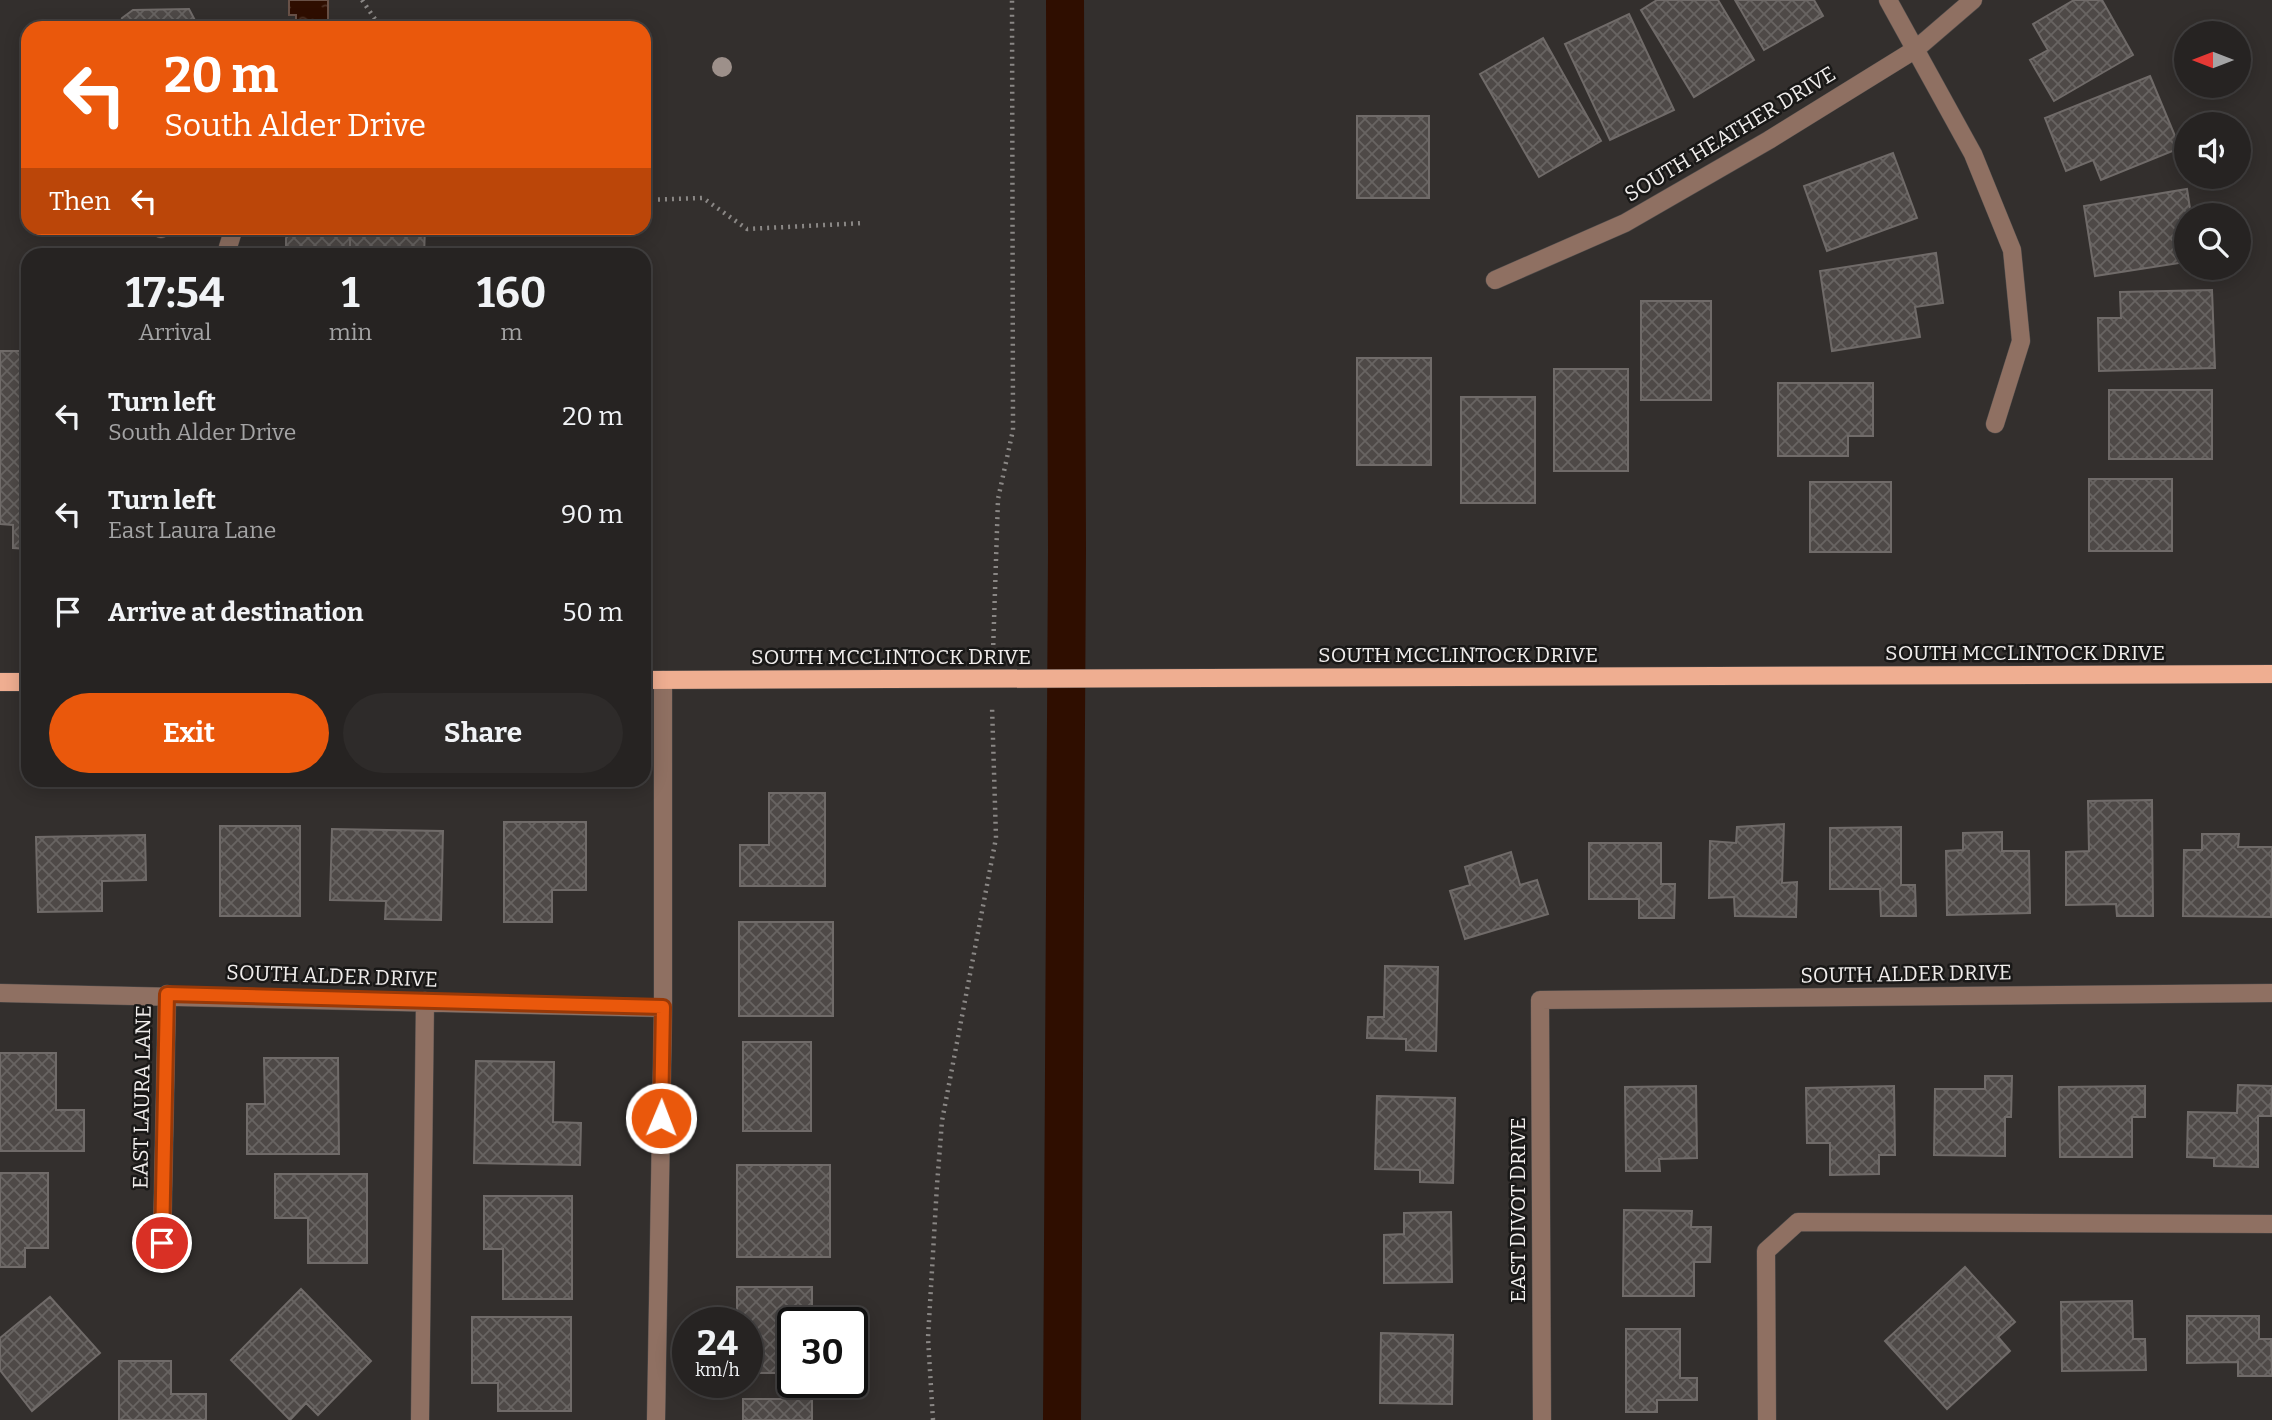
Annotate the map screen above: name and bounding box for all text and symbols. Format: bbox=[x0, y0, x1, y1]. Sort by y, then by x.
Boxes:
north arrow bbox=[2174, 21, 2250, 98]
map controls bbox=[2174, 21, 2251, 280]
text: 20 m bbox=[164, 46, 278, 105]
icon: left bbox=[49, 49, 140, 140]
street label: SOUTH HEATHER DRIVE bbox=[1620, 61, 1840, 207]
text: South Alder Drive bbox=[164, 106, 426, 144]
button: sound bbox=[2174, 112, 2251, 189]
icon: left bbox=[125, 182, 163, 220]
text: Then bbox=[49, 186, 111, 217]
button: search bbox=[2174, 203, 2251, 280]
text: 17:54 bbox=[126, 268, 224, 318]
text: 1 bbox=[341, 268, 360, 318]
text: 160 bbox=[477, 268, 546, 318]
text: Arrival bbox=[138, 318, 211, 346]
text: min bbox=[329, 318, 372, 346]
text: m bbox=[501, 318, 523, 346]
text: Turn left bbox=[108, 387, 216, 418]
icon: left bbox=[49, 397, 87, 435]
text: 20 m bbox=[562, 401, 623, 432]
text: South Alder Drive bbox=[108, 418, 296, 446]
text: Turn left bbox=[108, 485, 216, 516]
icon: left bbox=[49, 495, 87, 533]
text: 90 m bbox=[561, 499, 623, 530]
text: East Laura Lane bbox=[108, 516, 276, 544]
icon: arrive bbox=[49, 593, 87, 631]
text: Arrive at destination bbox=[108, 597, 363, 628]
text: 50 m bbox=[562, 597, 623, 628]
street label: SOUTH MCCLINTOCK DRIVE bbox=[1885, 640, 2165, 666]
street label: SOUTH MCCLINTOCK DRIVE bbox=[1318, 642, 1598, 668]
street label: SOUTH MCCLINTOCK DRIVE bbox=[751, 644, 1031, 670]
button: Exit bbox=[49, 693, 329, 773]
button: Share bbox=[343, 693, 623, 773]
street label: SOUTH ALDER DRIVE bbox=[226, 959, 438, 993]
street label: SOUTH ALDER DRIVE bbox=[1800, 959, 2012, 989]
street label: EAST LAURA LANE bbox=[127, 1005, 157, 1189]
position arrow bbox=[624, 1081, 698, 1155]
street label: EAST DIVOT DRIVE bbox=[1505, 1117, 1531, 1303]
pin bbox=[132, 1213, 192, 1273]
icon: arrive bbox=[143, 1224, 181, 1262]
speed limit sign: 30 bbox=[777, 1307, 868, 1398]
text: 24 bbox=[697, 1322, 738, 1364]
text: km/h bbox=[695, 1359, 740, 1381]

